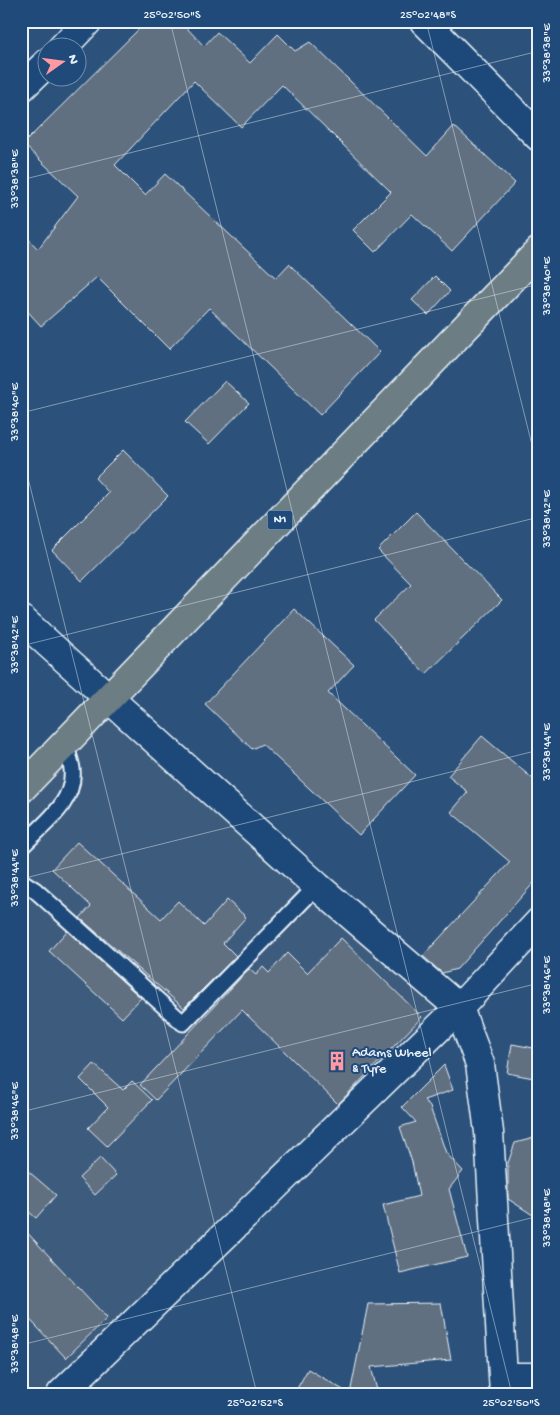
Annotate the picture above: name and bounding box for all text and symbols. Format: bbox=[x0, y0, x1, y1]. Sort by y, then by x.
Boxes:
text: 25°02'50"S bbox=[143, 9, 201, 23]
text: 25°02'48"S bbox=[400, 9, 457, 23]
text: 33°38'38"E bbox=[541, 23, 555, 83]
north arrow bbox=[38, 38, 88, 88]
text: N bbox=[63, 53, 82, 66]
text: 33°38'38"E bbox=[9, 149, 23, 209]
text: 33°38'40"E bbox=[541, 256, 555, 316]
text: 33°38'40"E bbox=[9, 382, 23, 442]
text: 33°38'42"E bbox=[541, 490, 555, 549]
road number: N1 bbox=[268, 510, 292, 530]
text: 33°38'42"E bbox=[9, 616, 23, 675]
text: 33°38'44"E bbox=[541, 723, 555, 782]
text: 33°38'44"E bbox=[9, 849, 23, 908]
text: 33°38'46"E bbox=[541, 956, 555, 1015]
place label: Adams Wheel & Tyre bbox=[352, 1045, 432, 1078]
building icon: Adams Wheel & Tyre bbox=[326, 1050, 348, 1072]
text: 33°38'46"E bbox=[9, 1082, 23, 1141]
text: 33°38'48"E bbox=[541, 1188, 555, 1248]
text: 33°38'48"E bbox=[9, 1314, 23, 1374]
text: 25°02'52"S bbox=[227, 1397, 283, 1411]
text: 25°02'50"S bbox=[482, 1397, 540, 1411]

